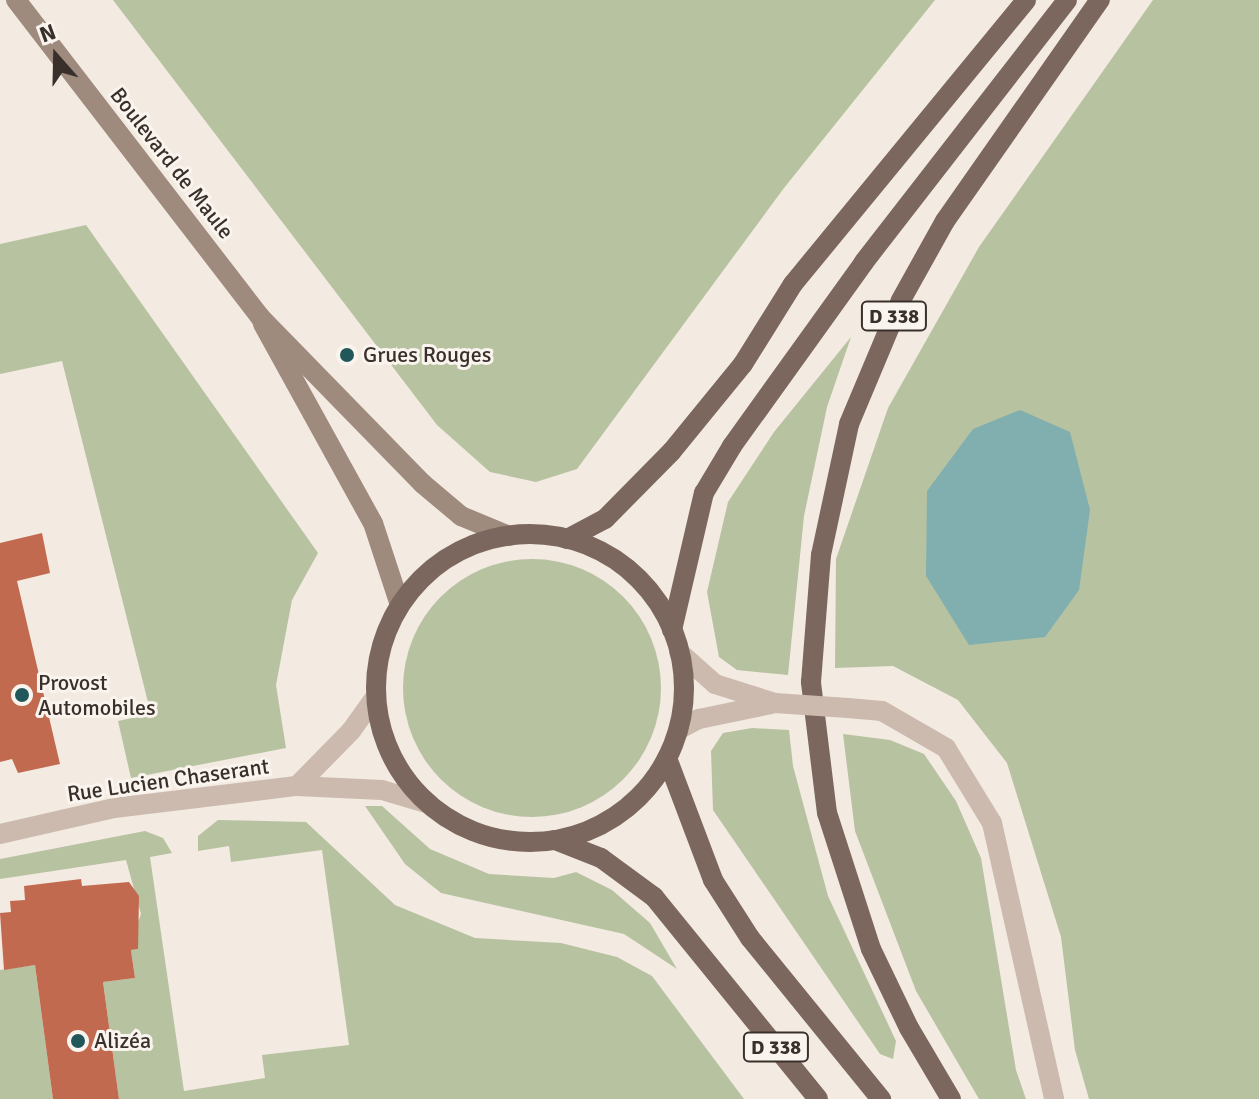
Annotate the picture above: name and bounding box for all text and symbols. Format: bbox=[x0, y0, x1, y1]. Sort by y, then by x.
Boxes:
north arrow bbox=[16, 16, 96, 96]
text: N bbox=[36, 18, 59, 48]
street label: Boulevard de Maule bbox=[105, 82, 239, 244]
road number: D 338 bbox=[860, 300, 928, 332]
place label: Grues Rouges bbox=[363, 342, 491, 368]
marker: Grues Rouges bbox=[338, 346, 356, 364]
place label: Provost Automobiles bbox=[38, 669, 156, 720]
marker: Provost Automobiles bbox=[13, 686, 31, 704]
street label: Rue Lucien Chaserant bbox=[65, 753, 271, 807]
place label: Alizéa bbox=[94, 1028, 151, 1054]
road number: D 338 bbox=[742, 1031, 810, 1063]
marker: Alizéa bbox=[69, 1032, 87, 1050]

